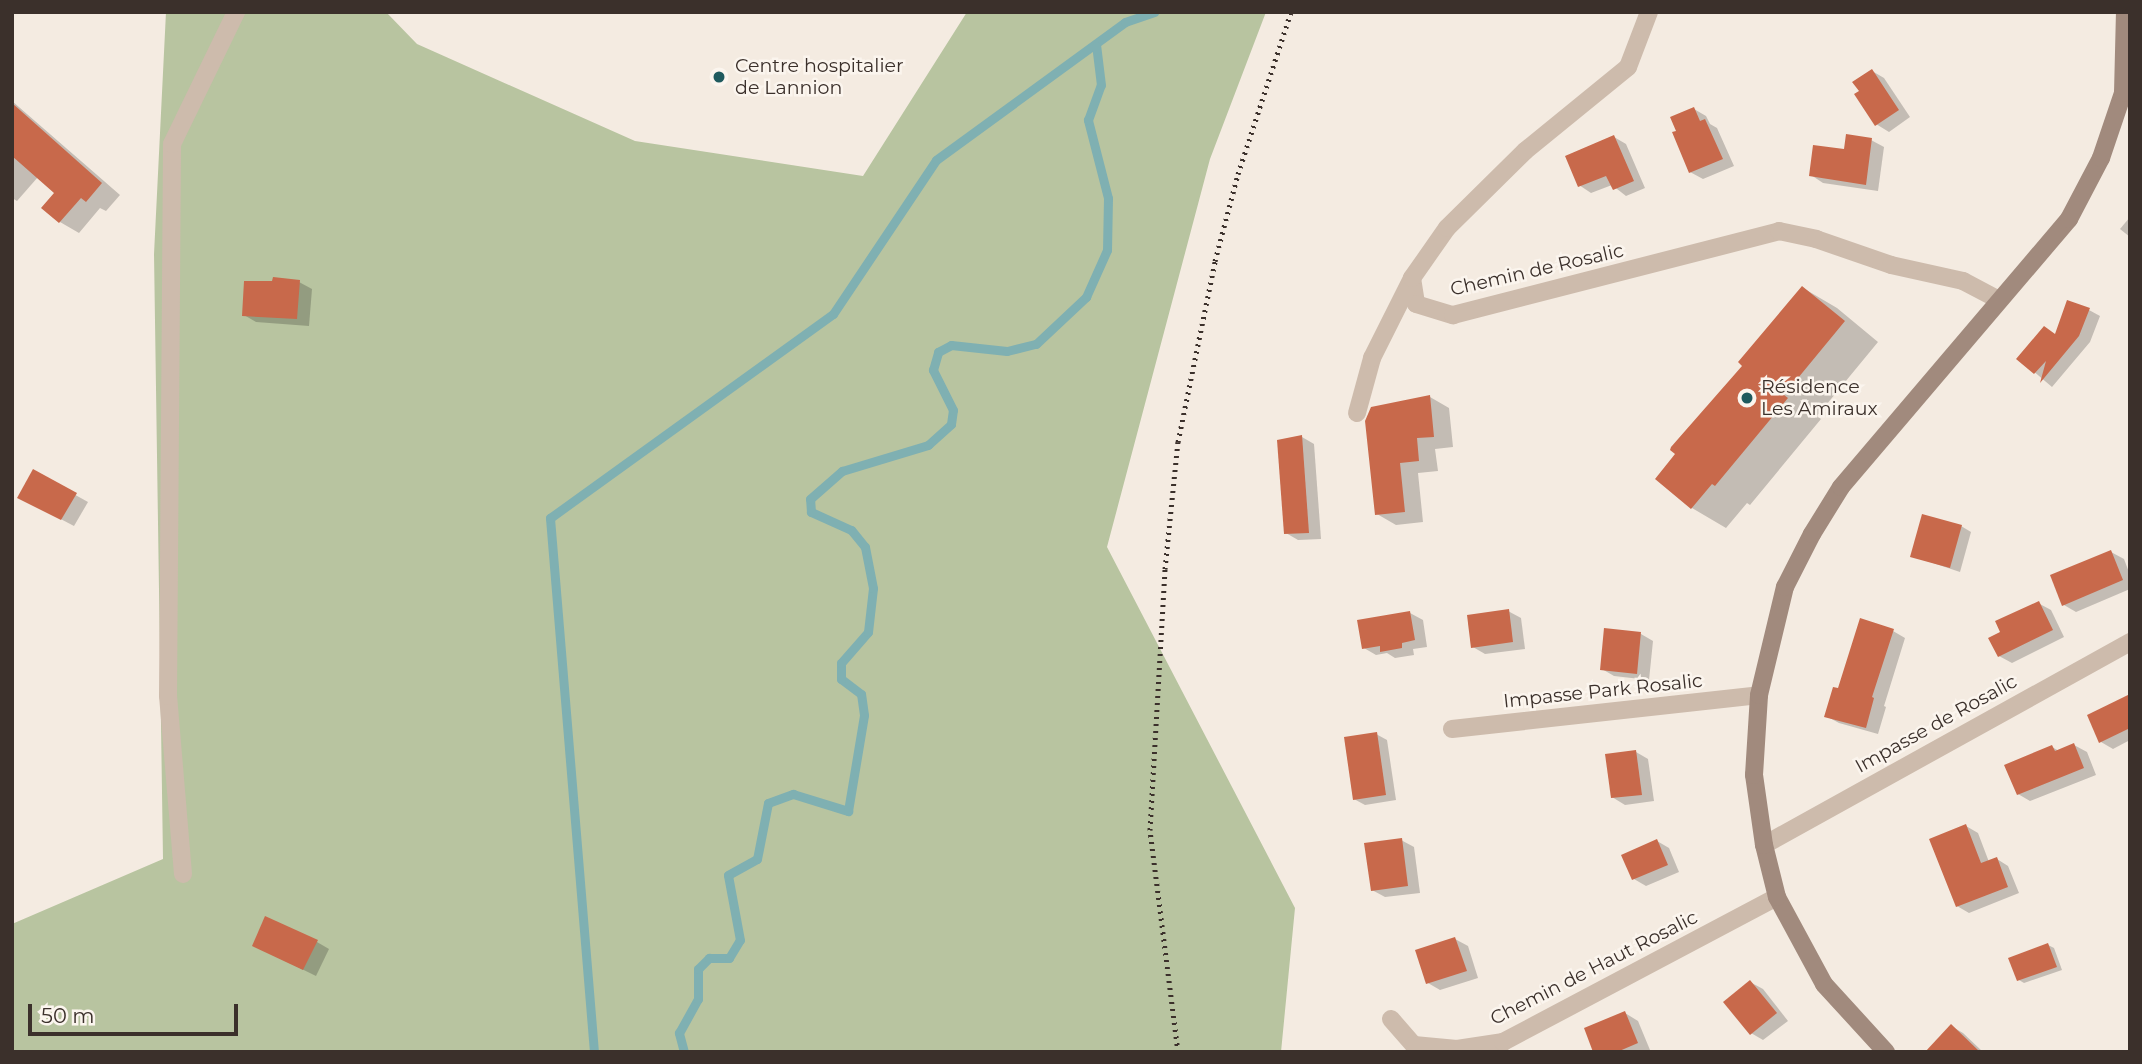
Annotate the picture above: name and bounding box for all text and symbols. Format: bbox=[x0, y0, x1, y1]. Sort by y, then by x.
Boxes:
place label: Centre hospitalier de Lannion bbox=[735, 55, 904, 99]
marker: Centre hospitalier de Lannion bbox=[709, 67, 729, 87]
street label: Chemin de Rosalic bbox=[1448, 239, 1626, 301]
place label: Résidence Les Amiraux bbox=[1761, 376, 1878, 420]
marker: Résidence Les Amiraux bbox=[1739, 390, 1755, 406]
street label: Impasse Park Rosalic bbox=[1502, 669, 1704, 713]
street label: Impasse de Rosalic bbox=[1851, 670, 2021, 778]
street label: Chemin de Haut Rosalic bbox=[1487, 906, 1701, 1030]
scale bar bbox=[32, 990, 242, 1034]
text: 50 m bbox=[41, 1003, 95, 1028]

